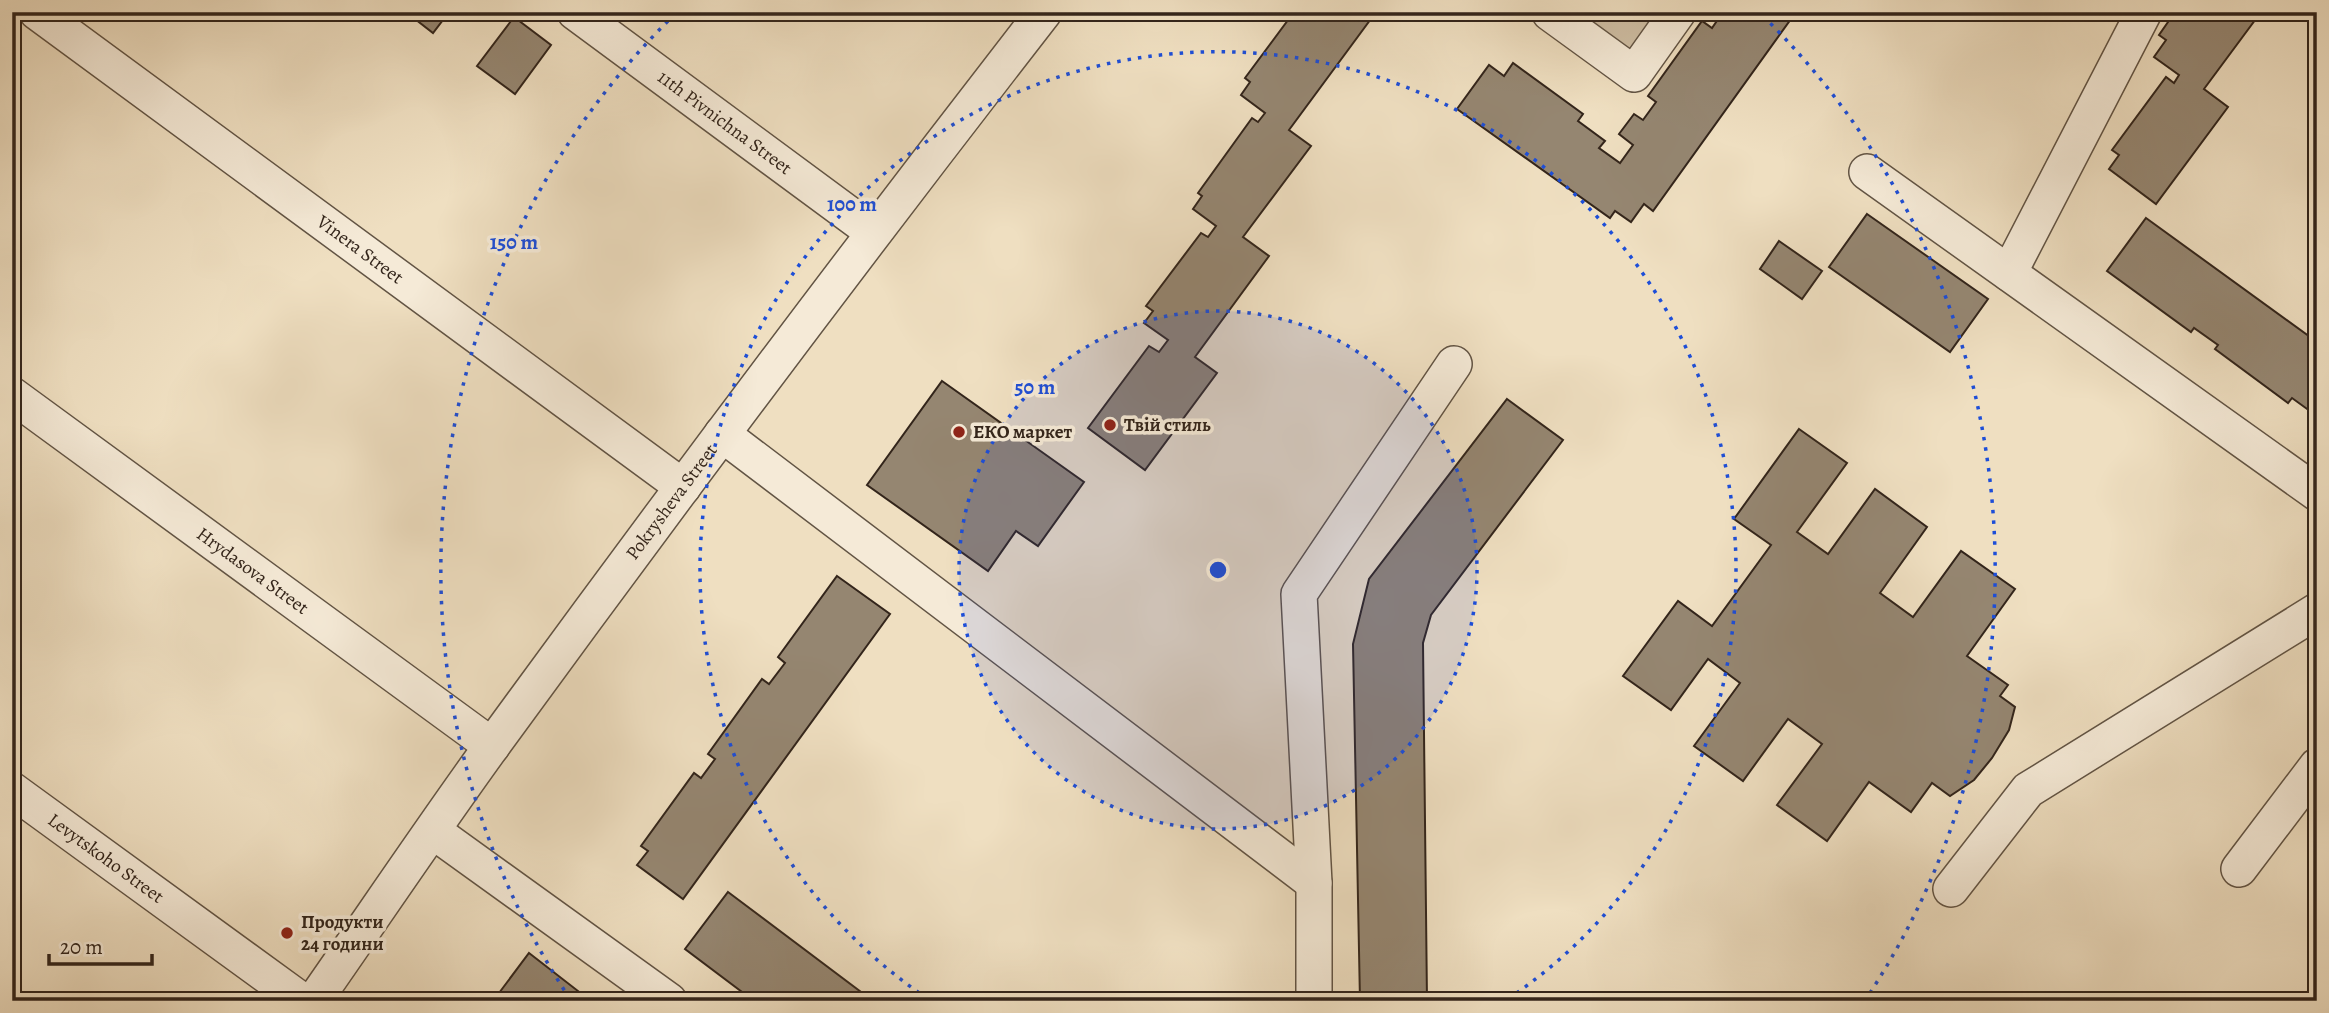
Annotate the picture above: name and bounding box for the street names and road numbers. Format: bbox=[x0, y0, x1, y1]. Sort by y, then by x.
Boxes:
street label: 11th Pivnichna Street bbox=[652, 64, 797, 181]
street label: Vinera Street bbox=[311, 208, 409, 290]
street label: Pokrysheva Street bbox=[620, 439, 723, 565]
street label: Hrydasova Street bbox=[191, 521, 314, 621]
street label: Levytskoho Street bbox=[42, 807, 169, 909]

